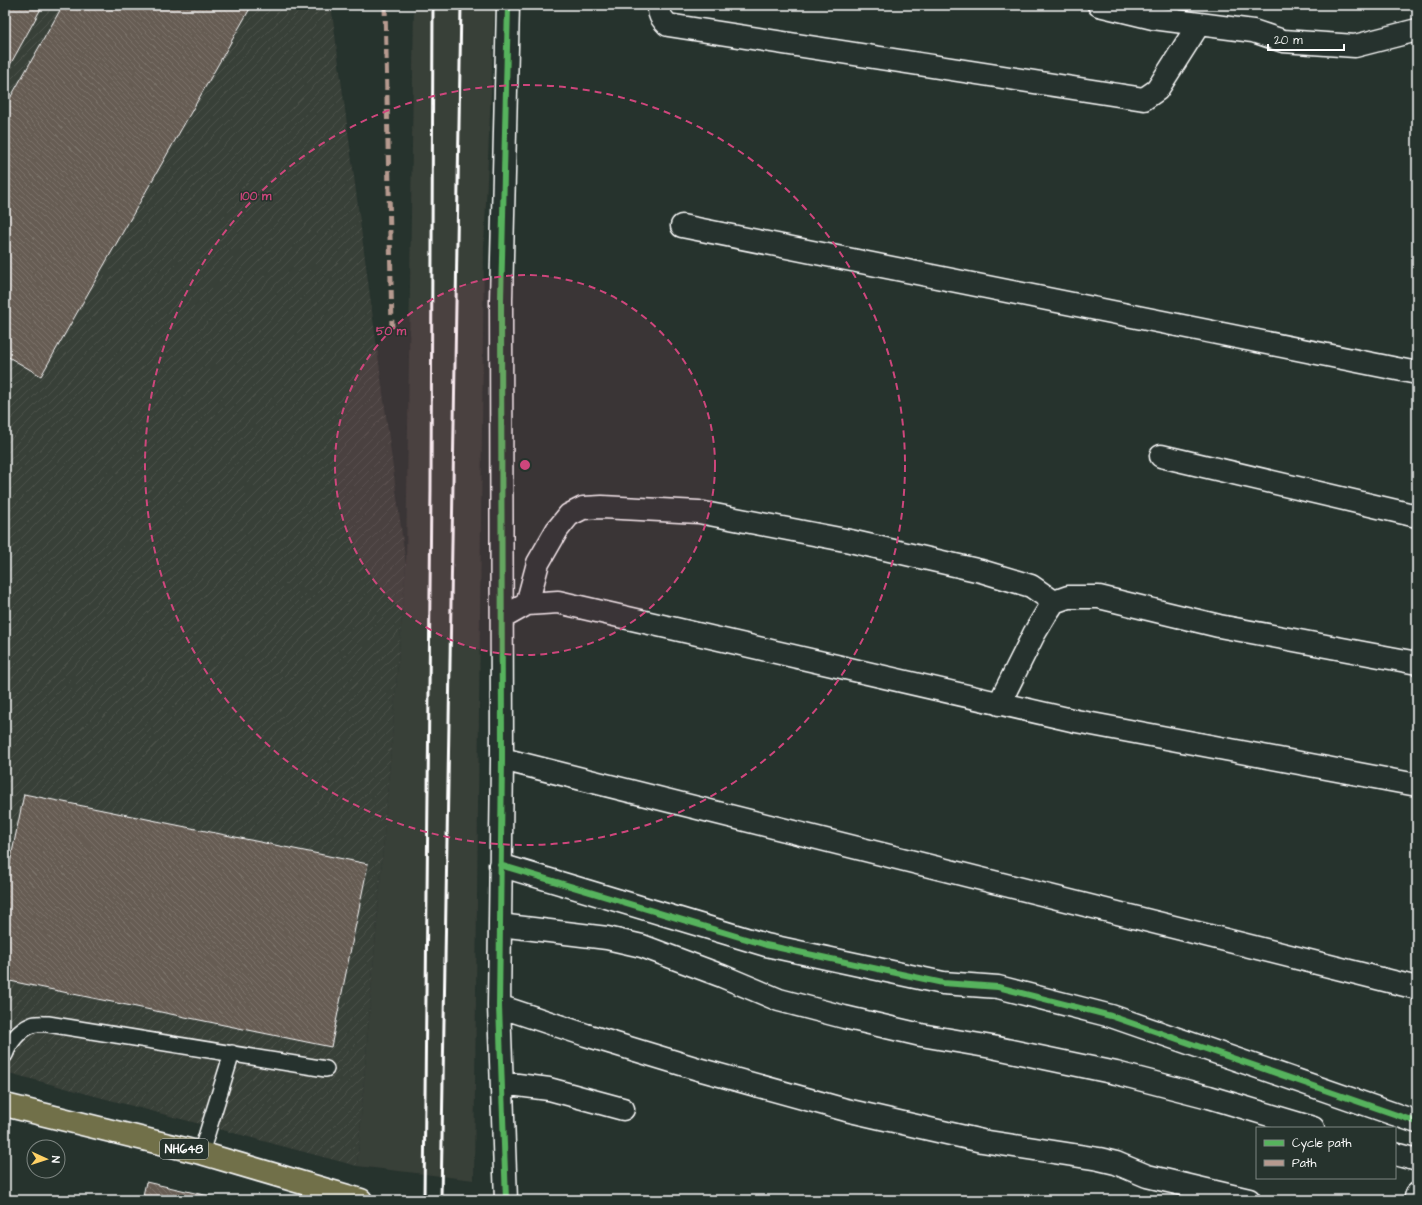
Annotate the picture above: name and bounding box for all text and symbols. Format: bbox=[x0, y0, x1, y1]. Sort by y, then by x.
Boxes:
scale bar bbox=[1268, 26, 1344, 52]
text: 20 m bbox=[1274, 32, 1303, 49]
text: 100 m bbox=[241, 188, 272, 205]
text: 50 m bbox=[376, 323, 407, 340]
centre of rings bbox=[518, 458, 532, 472]
legend bbox=[1256, 1127, 1396, 1179]
text: Cycle path bbox=[1292, 1135, 1351, 1153]
north arrow bbox=[26, 1139, 66, 1179]
road number: NH648 bbox=[160, 1139, 208, 1159]
text: Path bbox=[1292, 1155, 1317, 1172]
text: N bbox=[48, 1156, 63, 1163]

